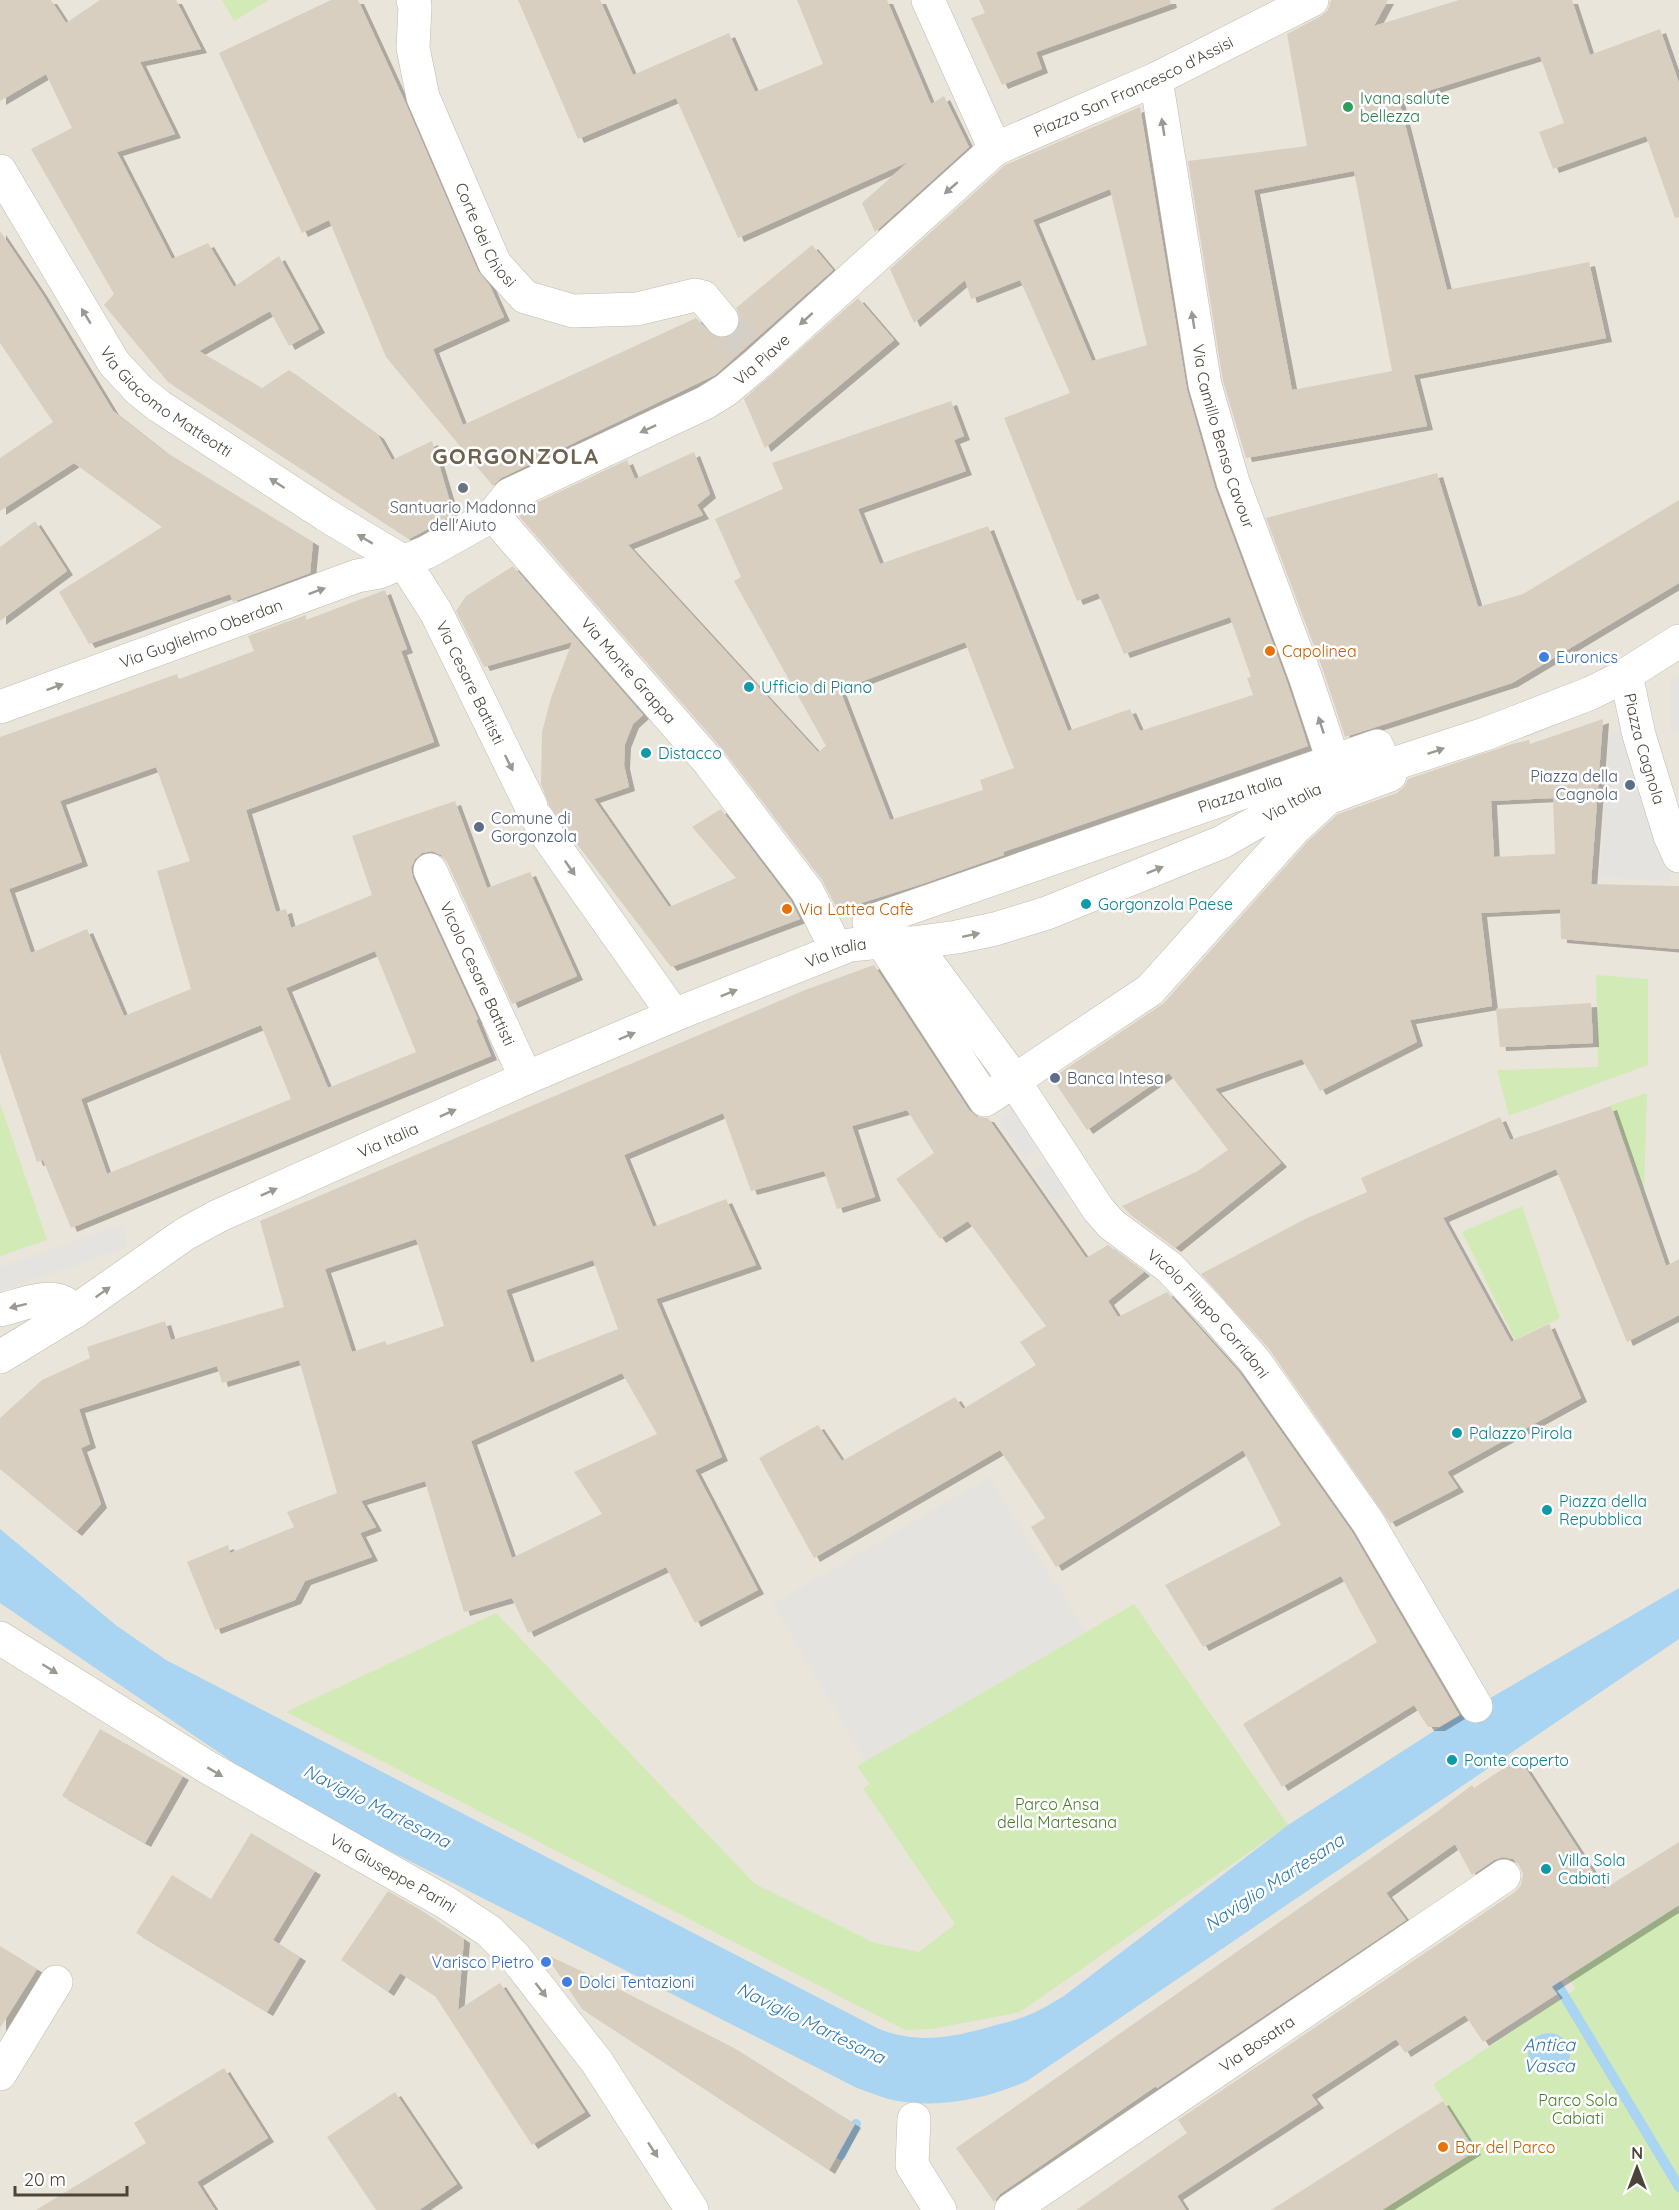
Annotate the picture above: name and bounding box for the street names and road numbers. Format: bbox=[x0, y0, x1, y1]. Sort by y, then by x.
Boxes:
street label: Piazza San Francesco d'Assisi bbox=[1030, 32, 1236, 141]
street label: Corte dei Chiosi bbox=[451, 179, 521, 291]
street label: Via Piave bbox=[729, 329, 794, 389]
street label: Via Giacomo Matteotti bbox=[96, 342, 236, 461]
street label: Via Camillo Benso Cavour bbox=[1189, 342, 1259, 531]
street label: Via Guglielmo Oberdan bbox=[117, 594, 285, 672]
street label: Via Monte Grappa bbox=[577, 613, 681, 727]
street label: Via Cesare Battisti bbox=[432, 617, 509, 747]
street label: Piazza Cagnola bbox=[1620, 691, 1670, 807]
street label: Piazza Italia bbox=[1195, 769, 1285, 817]
street label: Via Italia bbox=[1259, 778, 1324, 826]
street label: Vicolo Cesare Battisti bbox=[436, 898, 520, 1049]
street label: Via Italia bbox=[802, 933, 867, 972]
street label: Via Italia bbox=[355, 1118, 421, 1162]
street label: Vicolo Filippo Corridoni bbox=[1143, 1244, 1274, 1382]
street label: Via Giuseppe Parini bbox=[326, 1829, 460, 1917]
street label: Via Bosatra bbox=[1215, 2011, 1298, 2076]

